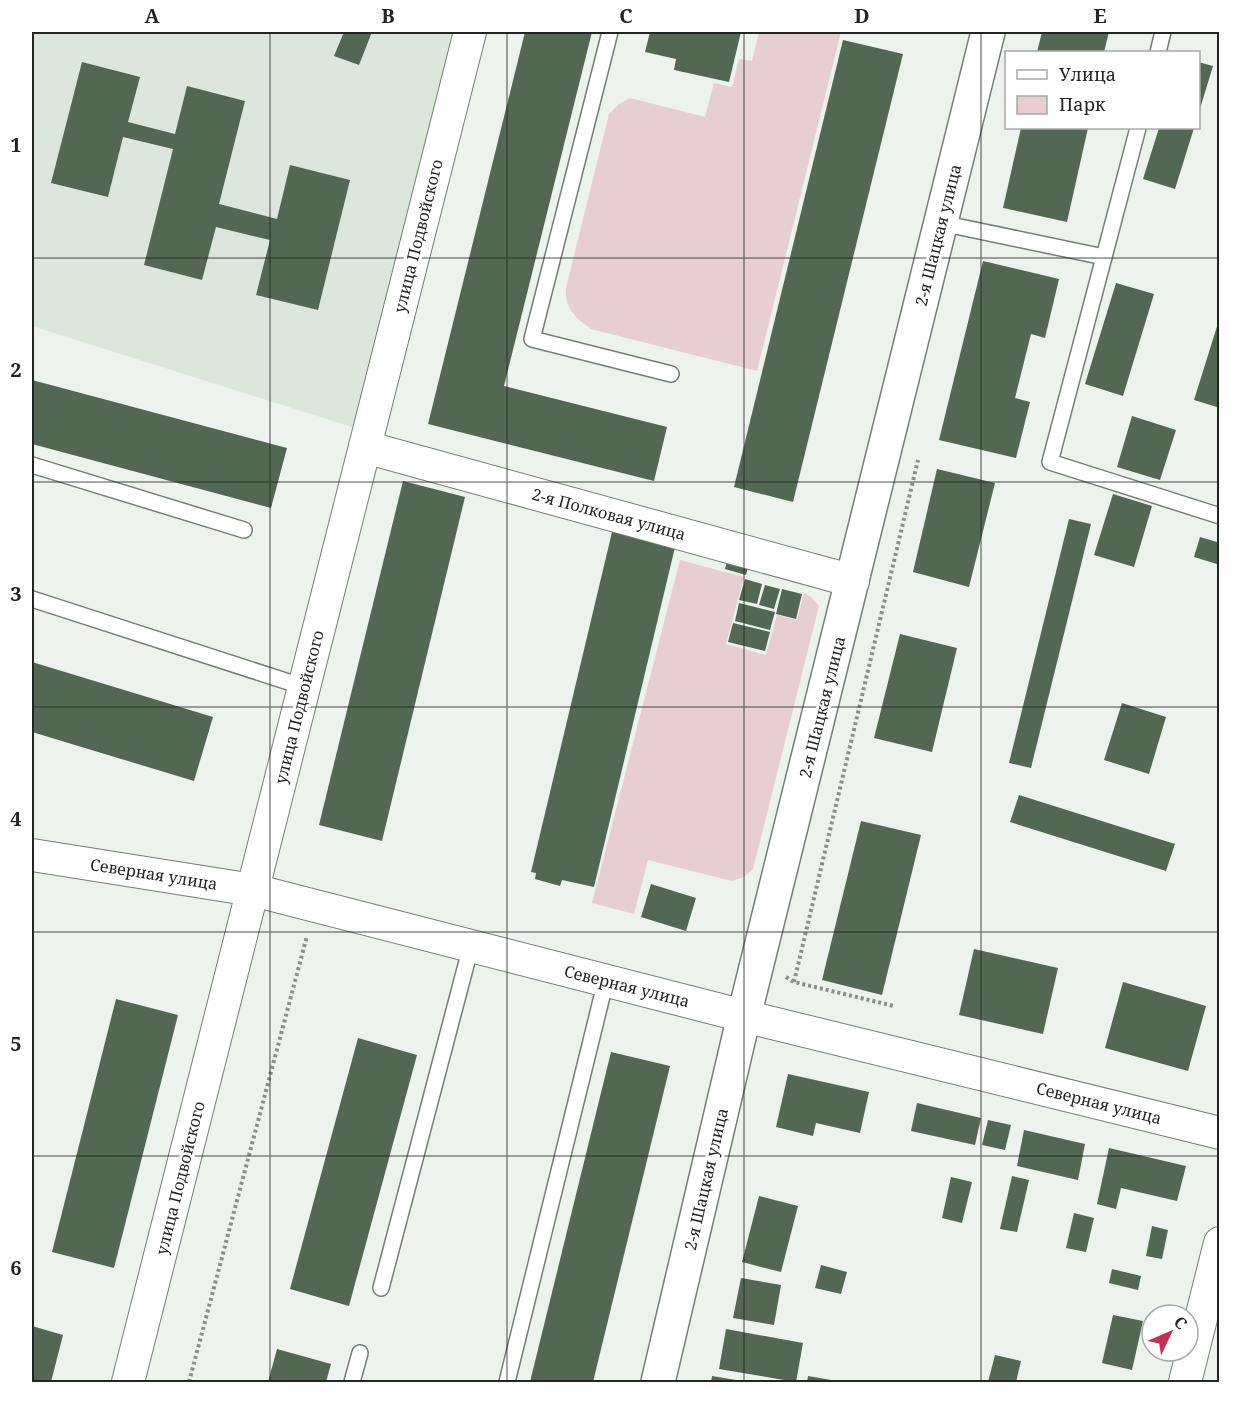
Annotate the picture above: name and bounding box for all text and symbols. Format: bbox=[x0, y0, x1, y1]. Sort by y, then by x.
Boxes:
text: A bbox=[144, 2, 160, 29]
text: B bbox=[381, 2, 395, 29]
text: C bbox=[619, 2, 633, 29]
text: D bbox=[854, 2, 870, 29]
text: E bbox=[1093, 2, 1107, 29]
legend bbox=[1005, 51, 1200, 129]
text: Улица bbox=[1059, 62, 1116, 86]
text: Парк bbox=[1059, 92, 1106, 116]
text: 1 bbox=[10, 131, 22, 158]
street label: улица Подвойского bbox=[388, 157, 448, 315]
street label: 2-я Шацкая улица bbox=[910, 162, 966, 308]
text: 2 bbox=[10, 356, 22, 383]
street label: 2-я Полковая улица bbox=[530, 483, 688, 545]
text: 3 bbox=[10, 580, 22, 607]
street label: улица Подвойского bbox=[269, 628, 329, 786]
street label: 2-я Шацкая улица bbox=[794, 634, 850, 780]
text: 4 bbox=[10, 805, 22, 832]
street label: Северная улица bbox=[89, 853, 219, 895]
street label: Северная улица bbox=[562, 960, 692, 1012]
text: 5 bbox=[10, 1030, 22, 1057]
street label: Северная улица bbox=[1034, 1077, 1164, 1129]
street label: улица Подвойского bbox=[150, 1099, 210, 1257]
street label: 2-я Шацкая улица bbox=[679, 1106, 733, 1252]
text: 6 bbox=[10, 1254, 22, 1281]
north arrow bbox=[1140, 1303, 1200, 1363]
text: С bbox=[1169, 1311, 1192, 1334]

